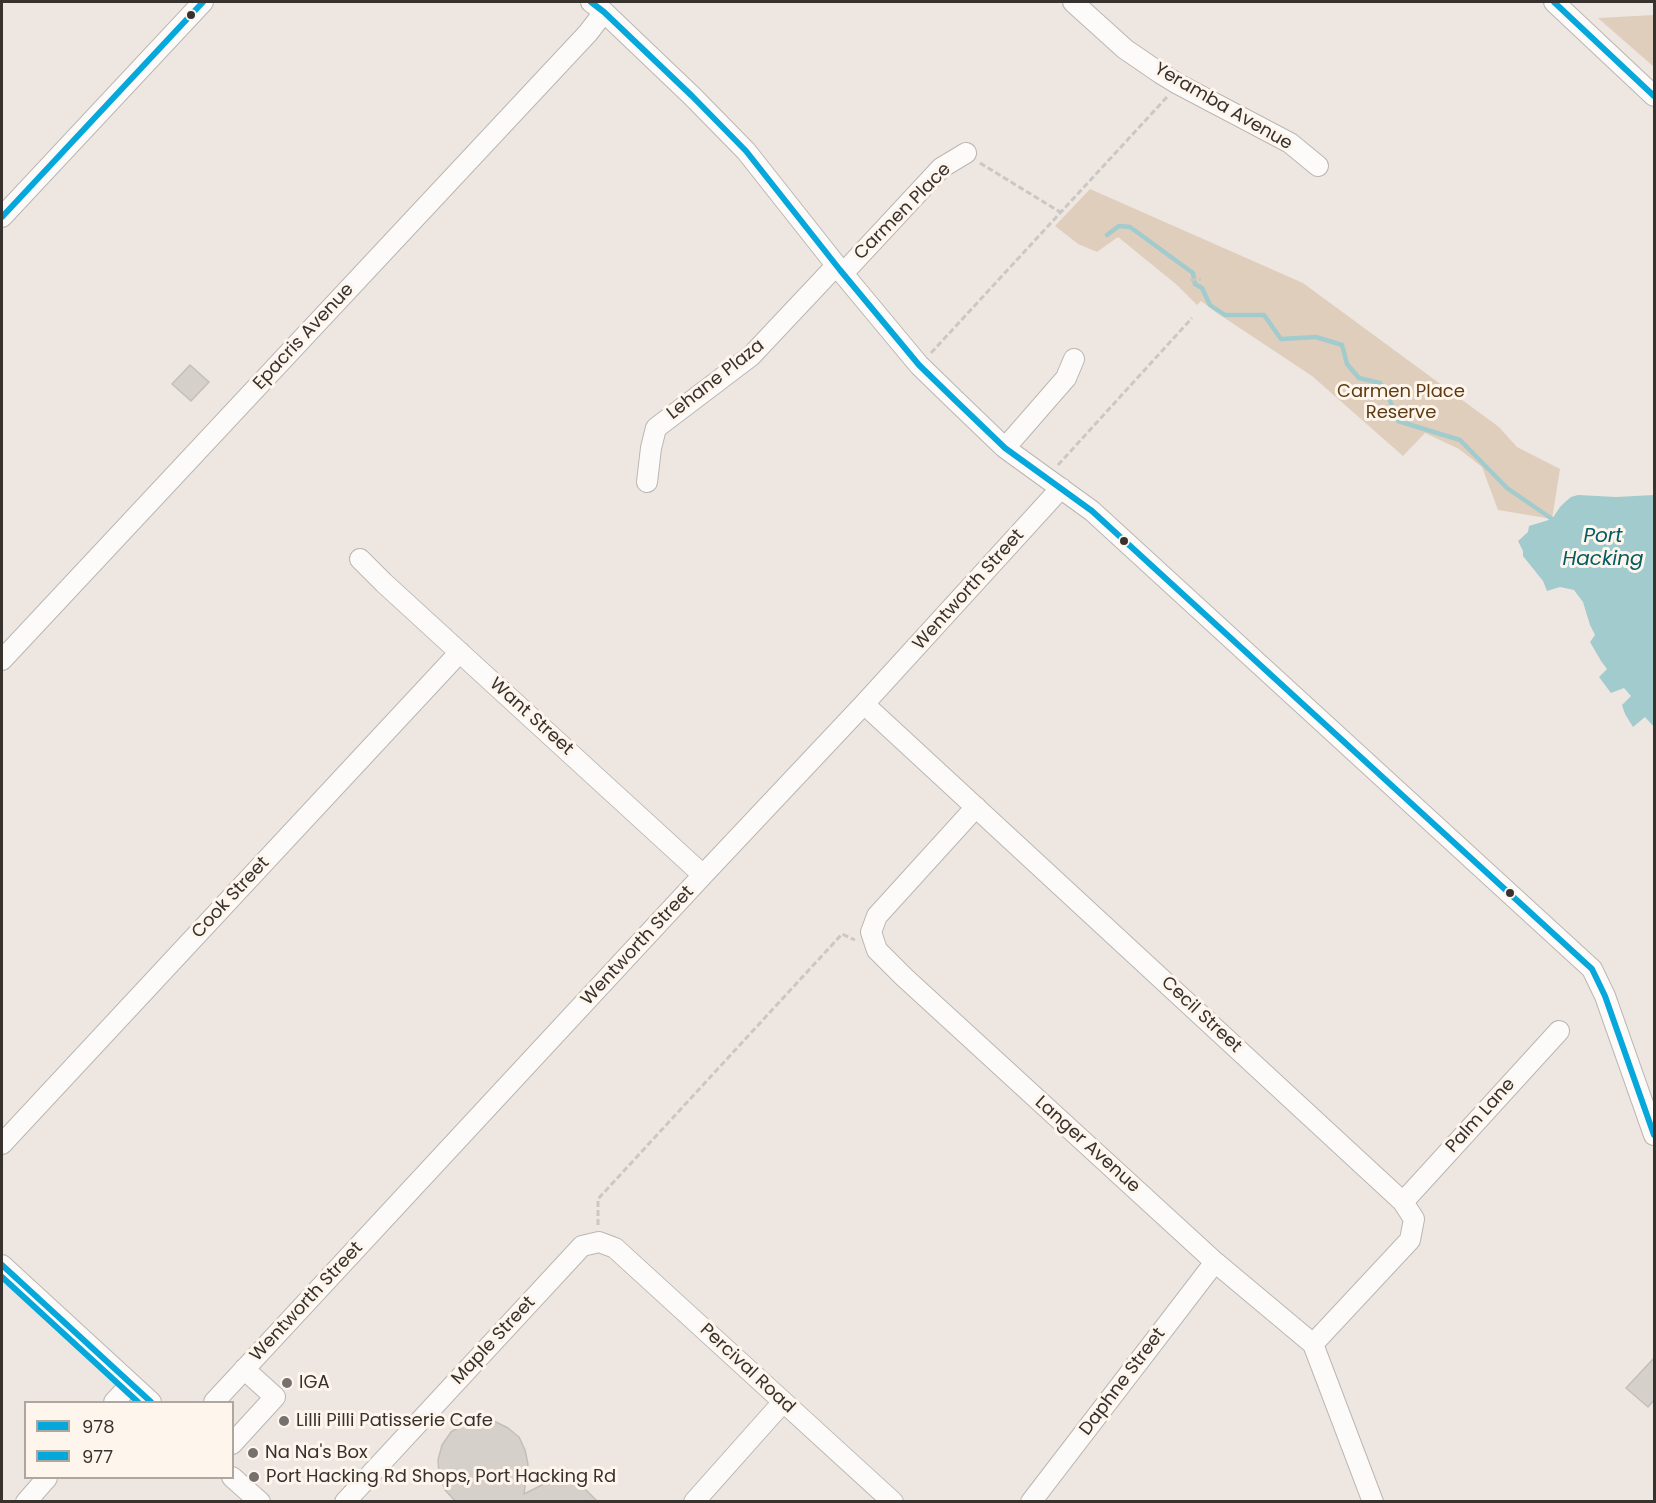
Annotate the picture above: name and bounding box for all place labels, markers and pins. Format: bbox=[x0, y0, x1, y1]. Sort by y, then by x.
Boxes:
unlabelled marker bbox=[185, 9, 197, 21]
unlabelled marker bbox=[1118, 535, 1130, 547]
unlabelled marker bbox=[1504, 887, 1516, 899]
place label: IGA bbox=[299, 1372, 330, 1394]
marker: IGA bbox=[280, 1376, 294, 1390]
place label: Lilli Pilli Patisserie Cafe bbox=[296, 1410, 493, 1432]
marker: Lilli Pilli Patisserie Cafe bbox=[277, 1414, 291, 1428]
place label: Na Na's Box bbox=[265, 1442, 368, 1464]
marker: Na Na's Box bbox=[246, 1446, 260, 1460]
place label: Port Hacking Rd Shops, Port Hacking Rd bbox=[266, 1466, 616, 1488]
marker: Port Hacking Rd Shops, Port Hacking Rd bbox=[247, 1470, 261, 1484]

